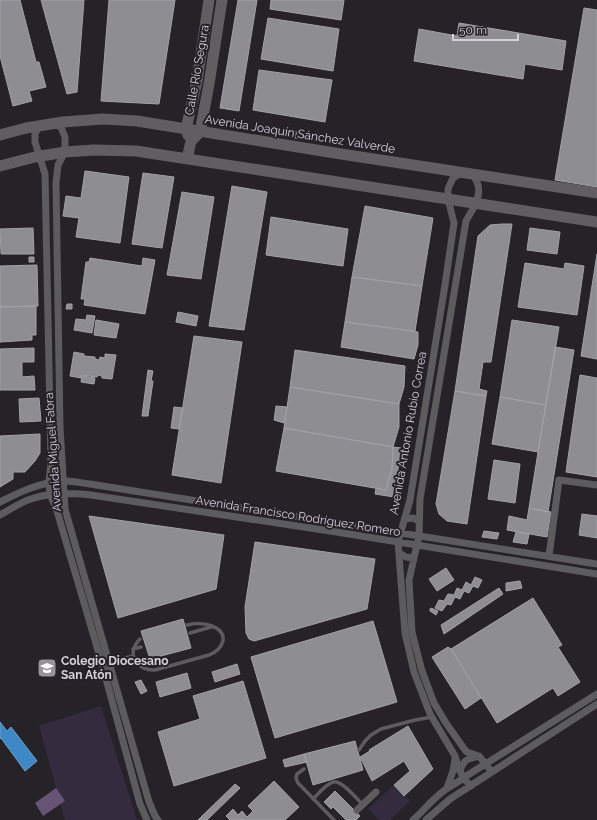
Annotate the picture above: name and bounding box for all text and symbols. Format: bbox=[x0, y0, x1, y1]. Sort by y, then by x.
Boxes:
scale bar bbox=[453, 16, 518, 42]
text: 50 m bbox=[459, 23, 487, 37]
street label: Calle Río Segura bbox=[182, 24, 212, 116]
street label: Avenida Joaquín Sánchez Valverde bbox=[204, 112, 396, 156]
street label: Avenida Antonio Rubio Correa bbox=[387, 350, 429, 516]
street label: Avenida Miguel Fabra bbox=[42, 392, 64, 512]
street label: Avenida Francisco Rodríguez Romero bbox=[195, 493, 401, 539]
place label: Colegio Diocesano San Atón bbox=[61, 654, 168, 682]
school or university icon: Colegio Diocesano San Atón bbox=[36, 657, 58, 679]

